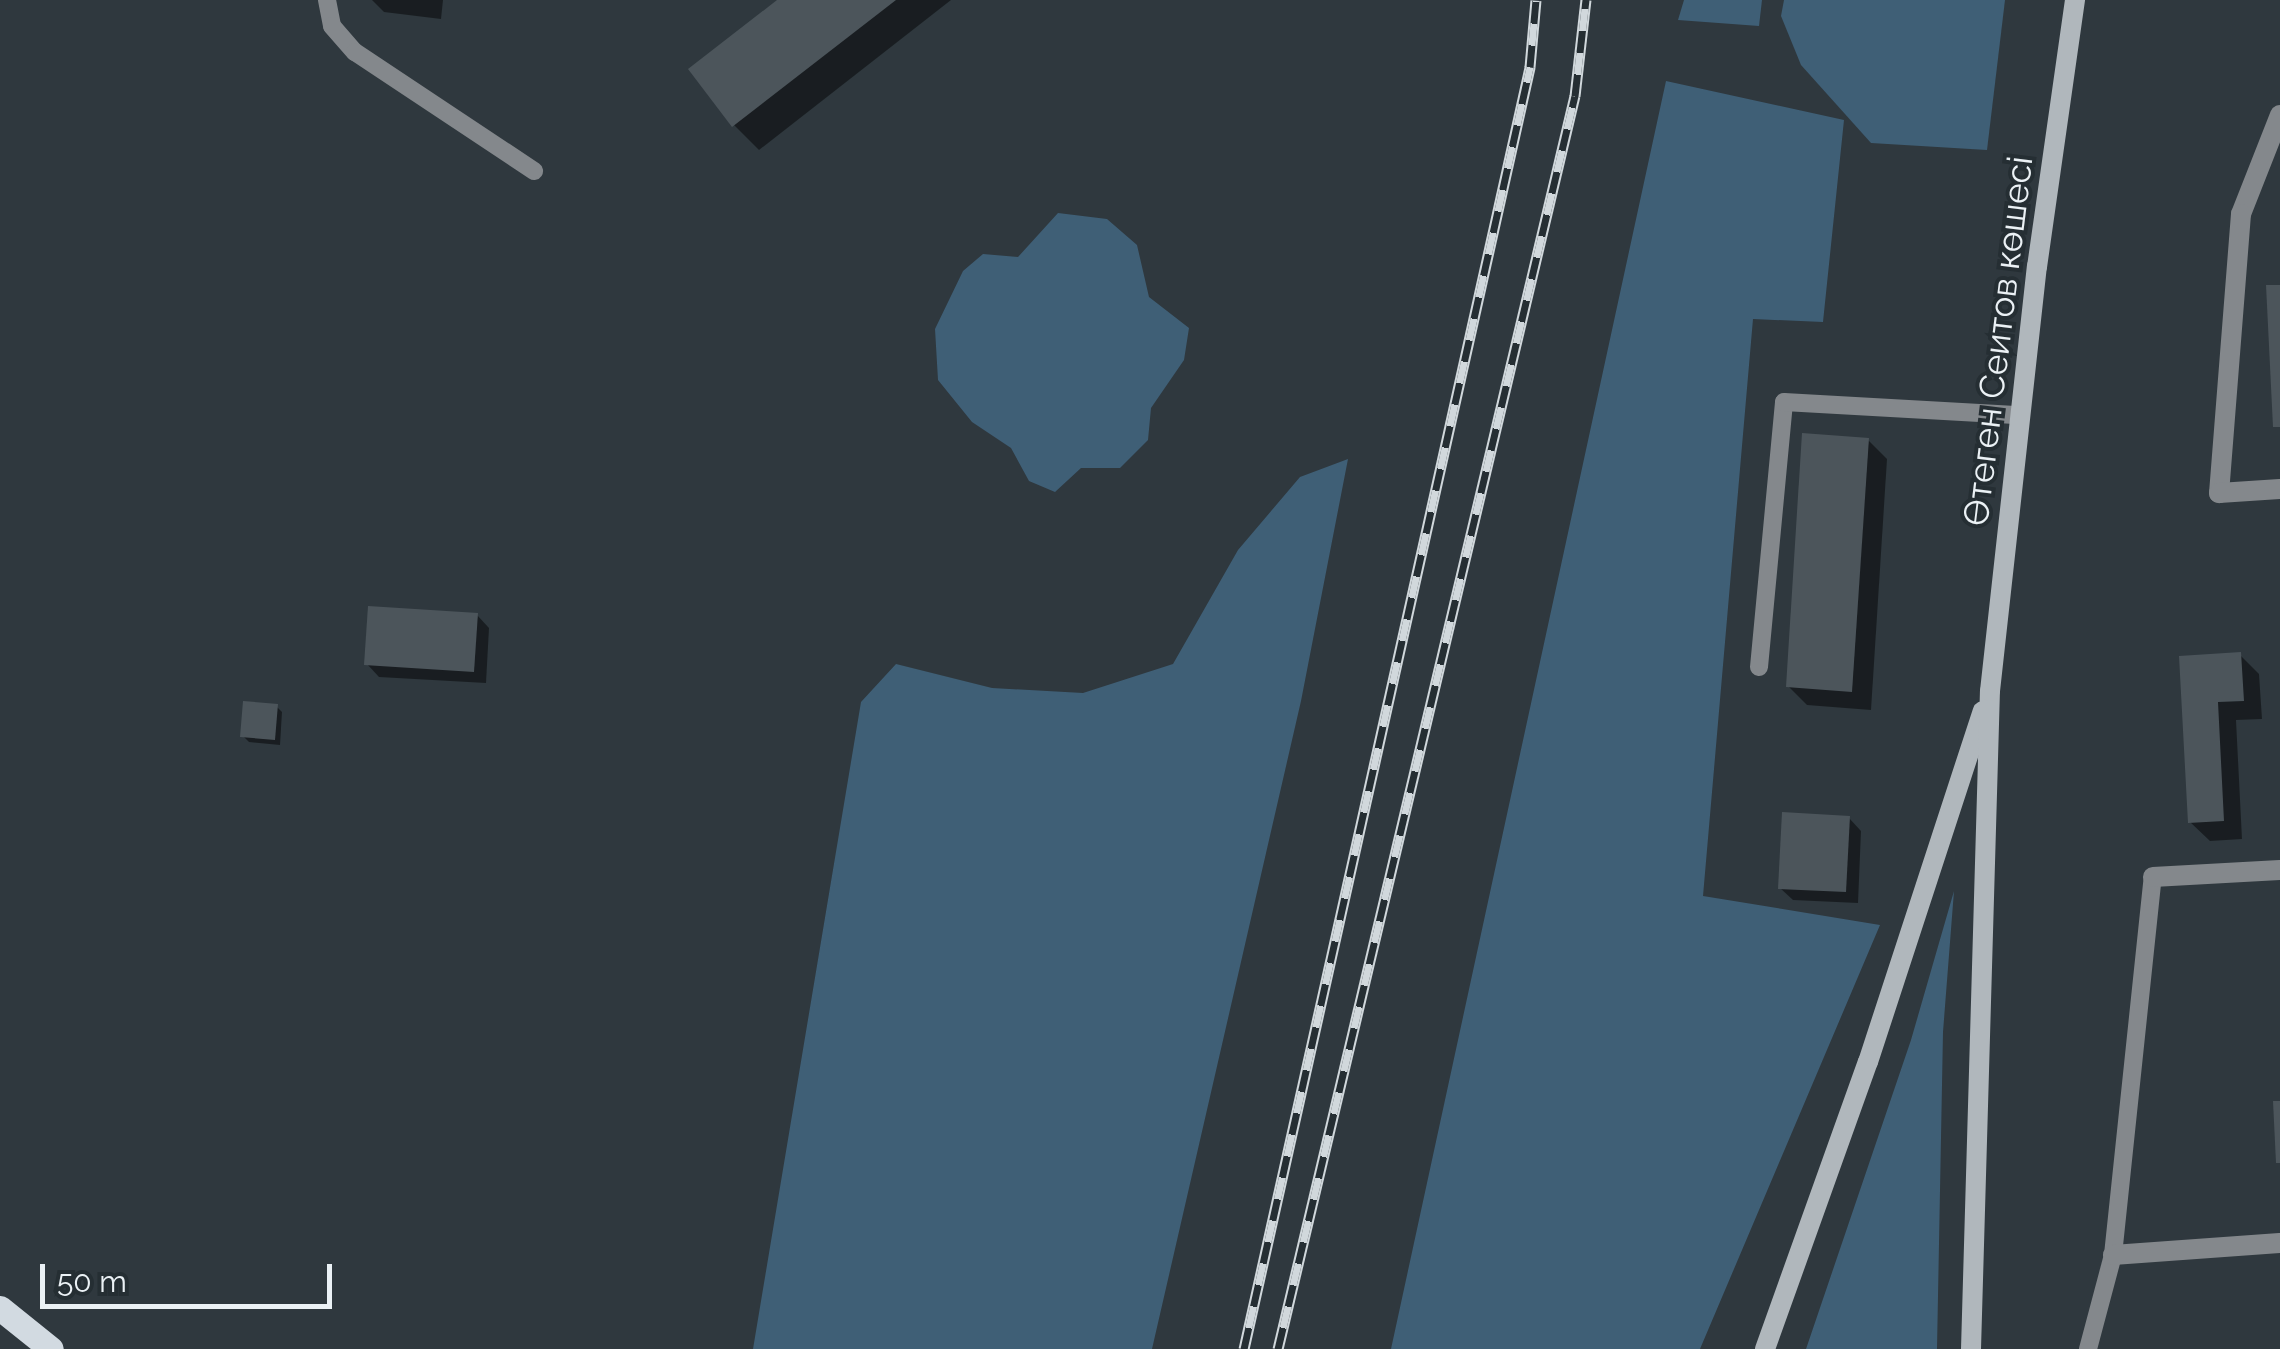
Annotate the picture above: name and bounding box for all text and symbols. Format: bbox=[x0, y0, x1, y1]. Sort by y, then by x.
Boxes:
street label: Өтеген Сеитов көшесі bbox=[1955, 154, 2041, 528]
scale bar bbox=[45, 1244, 338, 1306]
text: 50 m bbox=[57, 1264, 127, 1299]

